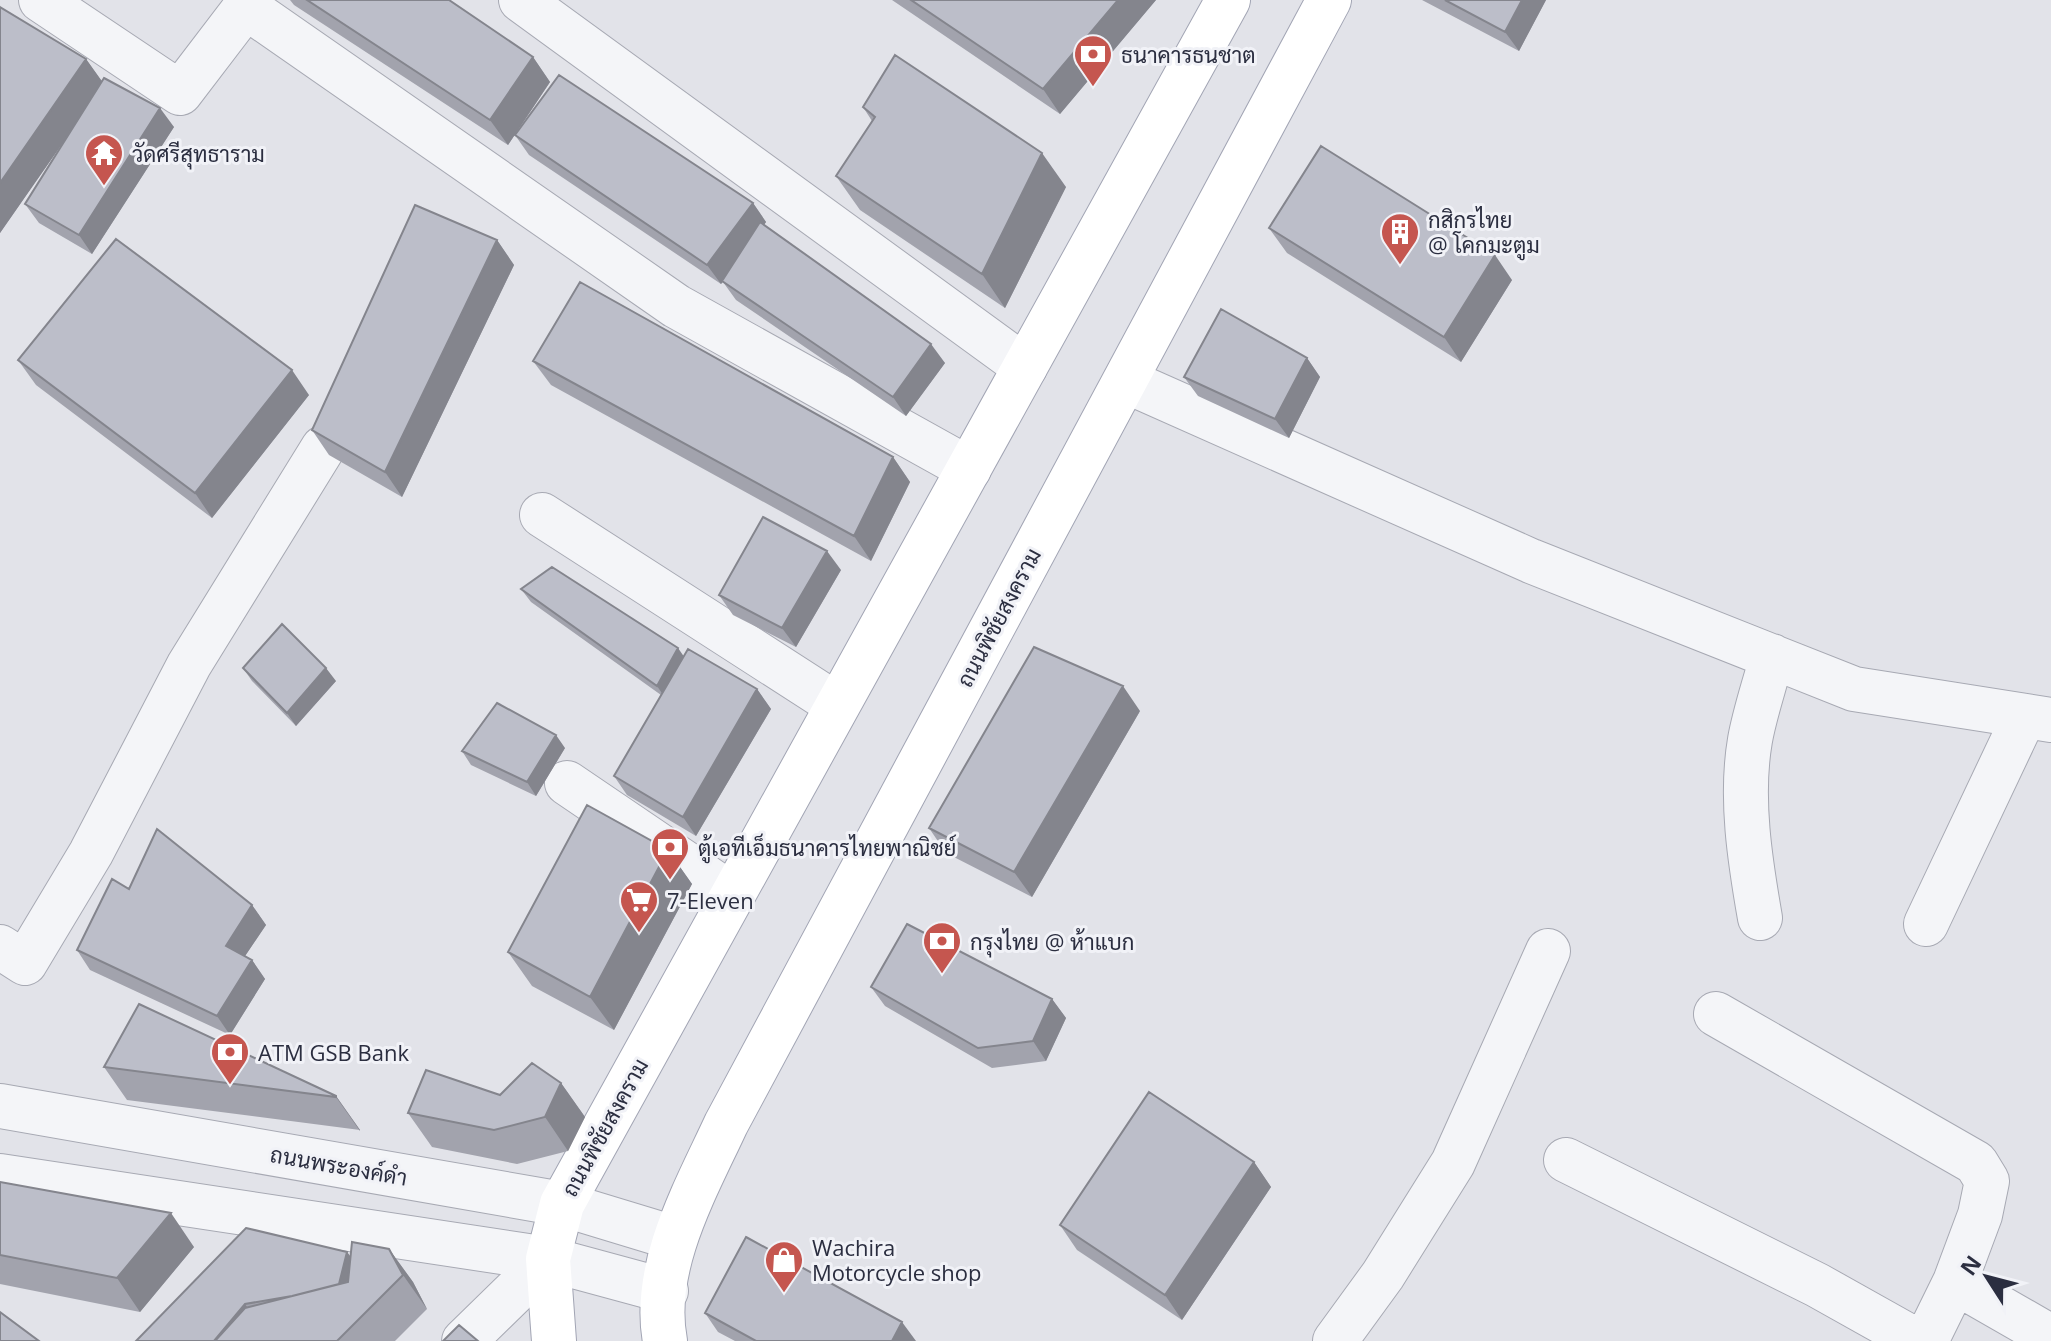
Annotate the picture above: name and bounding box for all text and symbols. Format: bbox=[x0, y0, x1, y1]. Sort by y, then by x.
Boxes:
bank icon: ธนาคารธนชาต bbox=[1072, 33, 1114, 88]
place label: ธนาคารธนชาต bbox=[1121, 39, 1256, 69]
temple icon: วัดศรีสุทธาราม bbox=[83, 132, 125, 187]
place label: วัดศรีสุทธาราม bbox=[132, 138, 265, 170]
place label: กสิกรไทย @ โคกมะตูม bbox=[1428, 204, 1540, 261]
building icon: กสิกรไทย @ โคกมะตูม bbox=[1379, 211, 1421, 266]
street label: ถนนพิชัยสงคราม bbox=[949, 542, 1047, 692]
bank icon: ตู้เอทีเอ็มธนาคารไทยพาณิชย์ bbox=[649, 826, 691, 881]
place label: ตู้เอทีเอ็มธนาคารไทยพาณิชย์ bbox=[698, 832, 956, 864]
supermarket icon: 7-Eleven bbox=[618, 879, 660, 934]
place label: 7-Eleven bbox=[667, 885, 754, 915]
bank icon: กรุงไทย @ ห้าแบก bbox=[921, 920, 963, 975]
place label: กรุงไทย @ ห้าแบก bbox=[970, 926, 1134, 958]
bank icon: ATM GSB Bank bbox=[209, 1031, 251, 1086]
place label: ATM GSB Bank bbox=[258, 1037, 409, 1067]
street label: ถนนพิชัยสงคราม bbox=[554, 1053, 654, 1201]
street label: ถนนพระองค์ดำ bbox=[268, 1138, 410, 1192]
place label: Wachira Motorcycle shop bbox=[812, 1232, 981, 1287]
north arrow bbox=[1947, 1237, 2027, 1317]
shop icon: Wachira Motorcycle shop bbox=[763, 1239, 805, 1294]
text: N bbox=[1953, 1249, 1987, 1281]

